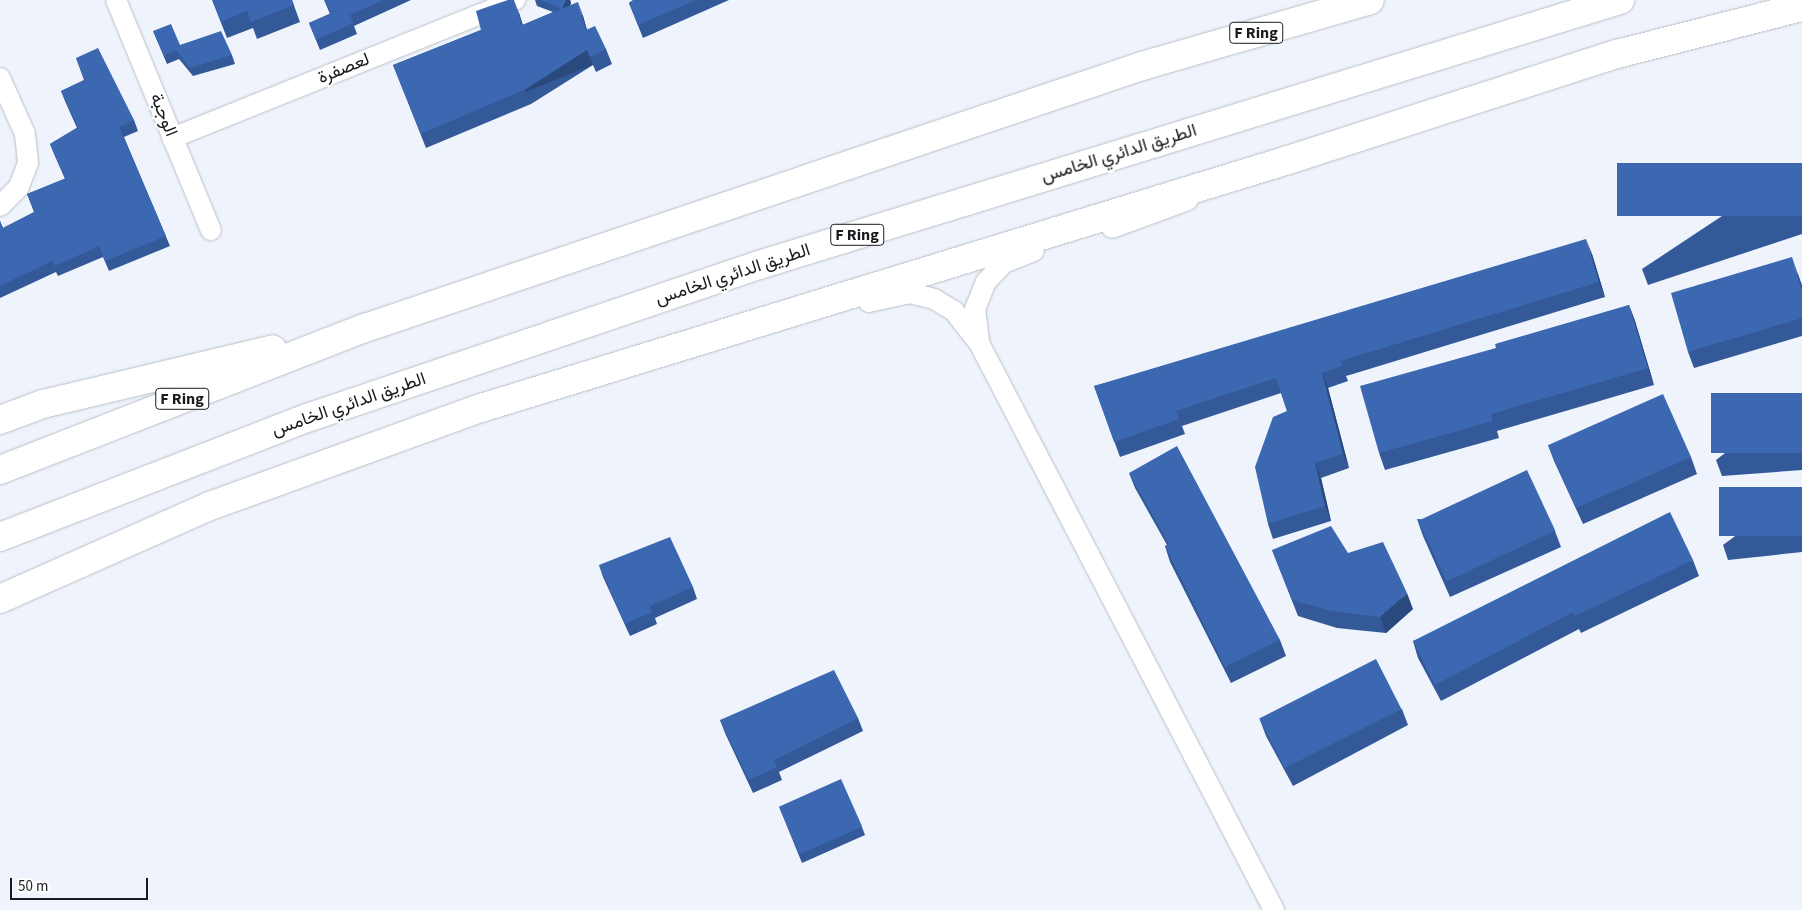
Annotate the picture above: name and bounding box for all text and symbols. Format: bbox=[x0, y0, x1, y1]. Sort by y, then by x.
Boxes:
road number: F Ring bbox=[1228, 19, 1284, 46]
street label: لعصفرة bbox=[315, 49, 373, 89]
street label: الوجبة bbox=[145, 90, 181, 140]
street label: الطريق الدائري الخامس bbox=[1039, 120, 1199, 188]
road number: F Ring bbox=[830, 222, 884, 248]
street label: الطريق الدائري الخامس bbox=[653, 240, 813, 310]
street label: الطريق الدائري الخامس bbox=[269, 368, 429, 442]
road number: F Ring bbox=[154, 386, 210, 412]
scale bar bbox=[12, 868, 150, 900]
text: 50 m bbox=[18, 876, 48, 897]

